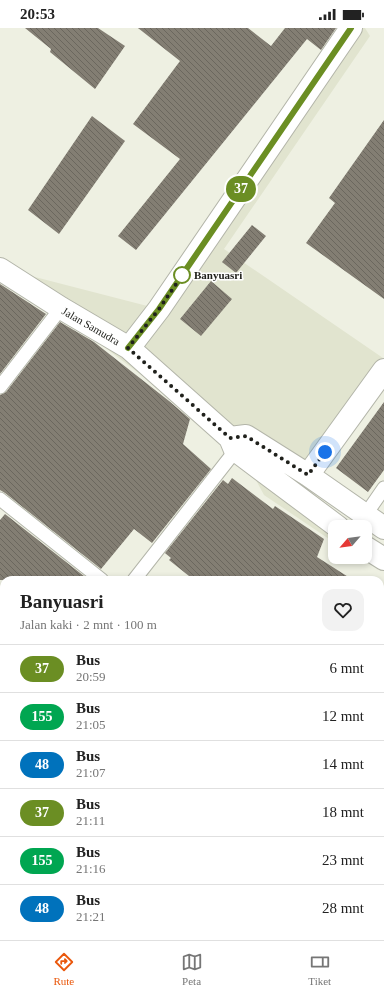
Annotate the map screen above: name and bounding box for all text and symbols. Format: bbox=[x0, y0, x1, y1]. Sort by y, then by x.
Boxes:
text: 20:53 bbox=[20, 6, 55, 22]
line badge: 37 bbox=[223, 176, 259, 202]
text: 37 bbox=[234, 181, 248, 196]
marker: Banyuasri bbox=[173, 266, 191, 284]
place label: Banyuasri bbox=[194, 269, 242, 281]
street label: Jalan Samudra bbox=[60, 305, 122, 347]
your location bbox=[315, 442, 335, 462]
north arrow bbox=[328, 520, 372, 564]
map controls bbox=[328, 520, 372, 564]
button: heart bbox=[322, 589, 364, 631]
text: Banyuasri bbox=[20, 591, 103, 612]
text: Jalan kaki · 2 mnt · 100 m bbox=[20, 617, 157, 632]
text: Bus bbox=[76, 652, 100, 668]
text: 6 mnt bbox=[329, 660, 364, 676]
text: 37 bbox=[35, 661, 49, 676]
text: 20:59 bbox=[76, 669, 106, 684]
text: Bus bbox=[76, 700, 100, 716]
text: 12 mnt bbox=[322, 708, 364, 724]
text: 155 bbox=[32, 709, 53, 724]
text: 21:05 bbox=[76, 717, 106, 732]
text: Bus bbox=[76, 748, 100, 764]
text: 14 mnt bbox=[322, 756, 364, 772]
text: 48 bbox=[35, 757, 49, 772]
text: 21:07 bbox=[76, 765, 106, 780]
text: Bus bbox=[76, 796, 100, 812]
text: 18 mnt bbox=[322, 804, 364, 820]
text: 37 bbox=[35, 805, 49, 820]
text: 21:11 bbox=[76, 813, 105, 828]
text: Bus bbox=[76, 844, 100, 860]
text: 23 mnt bbox=[322, 852, 364, 868]
text: 155 bbox=[32, 853, 53, 868]
text: 21:16 bbox=[76, 861, 106, 876]
text: Bus bbox=[76, 892, 100, 908]
text: 28 mnt bbox=[322, 900, 364, 916]
text: 48 bbox=[35, 901, 49, 916]
text: 21:21 bbox=[76, 909, 106, 924]
tab: Rute bbox=[53, 951, 75, 987]
tab: Peta bbox=[181, 951, 203, 987]
tab: Tiket bbox=[308, 951, 331, 987]

